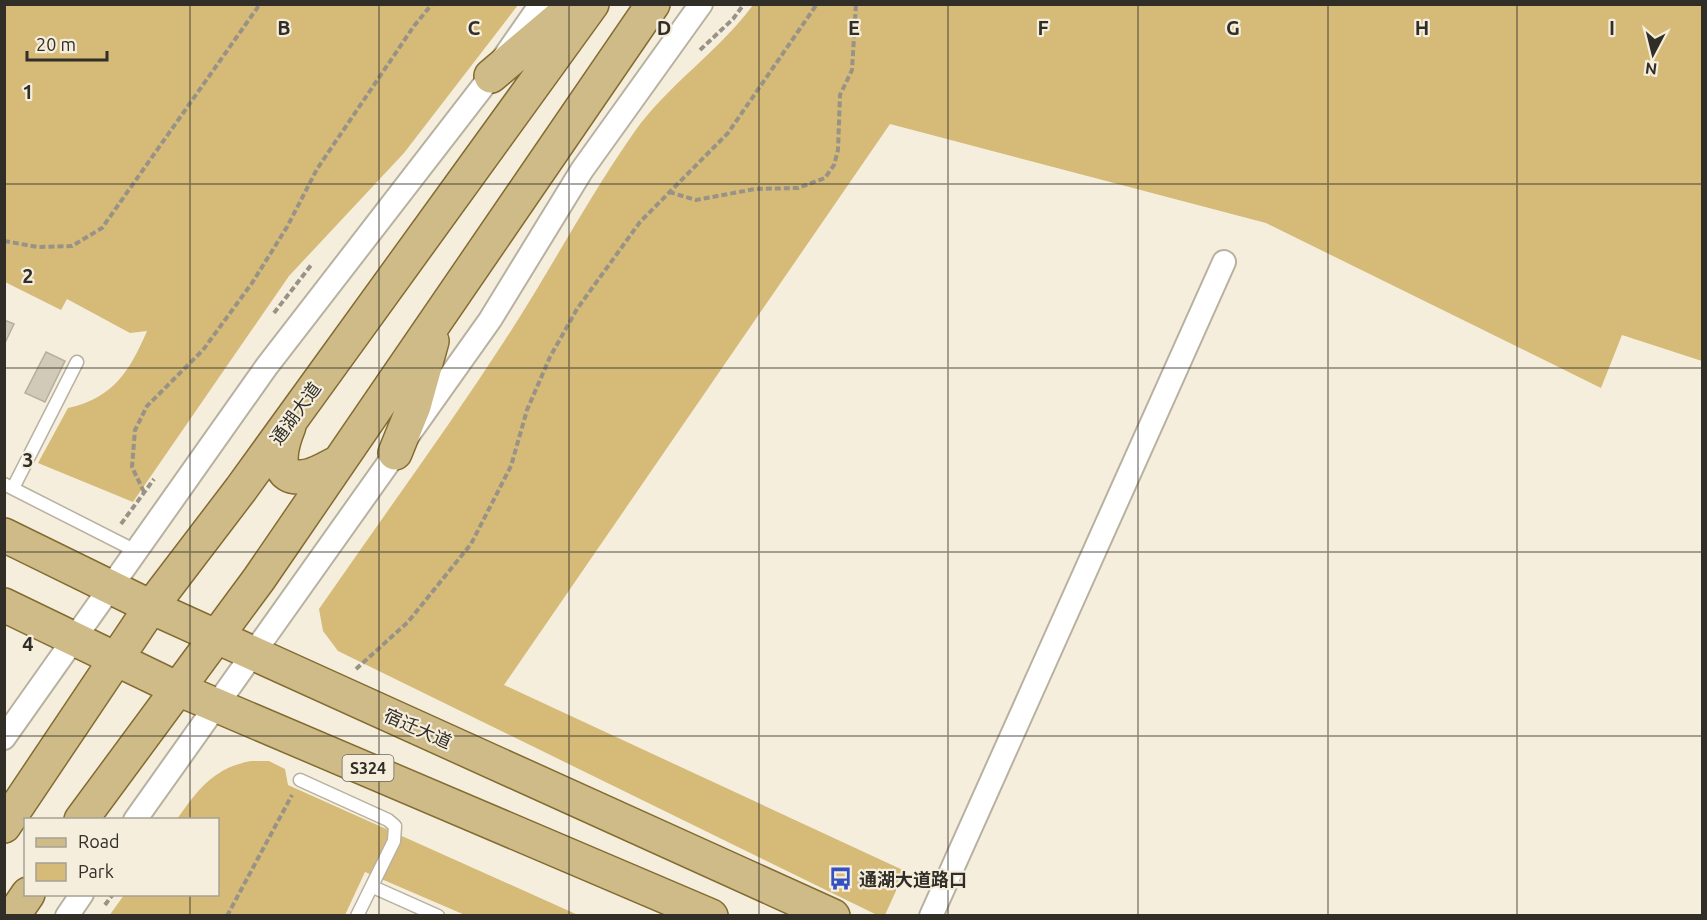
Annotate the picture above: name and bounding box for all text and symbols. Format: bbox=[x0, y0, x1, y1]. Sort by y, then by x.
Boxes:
text: B bbox=[277, 16, 291, 39]
text: C bbox=[468, 16, 481, 39]
text: D bbox=[657, 16, 671, 39]
text: E bbox=[848, 16, 860, 39]
text: F bbox=[1037, 16, 1049, 39]
text: G bbox=[1226, 16, 1240, 39]
text: H bbox=[1415, 16, 1429, 39]
text: I bbox=[1609, 16, 1615, 39]
scale bar bbox=[27, 24, 106, 62]
north arrow bbox=[1623, 24, 1683, 84]
text: 20 m bbox=[36, 34, 76, 54]
text: N bbox=[1644, 59, 1658, 79]
text: 1 bbox=[22, 80, 34, 103]
text: 2 bbox=[22, 264, 34, 287]
street label: 通湖大道 bbox=[266, 378, 324, 448]
text: 3 bbox=[22, 448, 34, 471]
text: 4 bbox=[22, 632, 34, 655]
street label: 宿迁大道 bbox=[381, 704, 455, 752]
road number: S324 bbox=[342, 755, 394, 781]
legend bbox=[24, 818, 219, 896]
text: Road bbox=[78, 831, 120, 851]
text: Park bbox=[78, 861, 114, 881]
bus stop icon: 通湖大道路口 bbox=[828, 866, 854, 892]
place label: 通湖大道路口 bbox=[859, 869, 967, 889]

